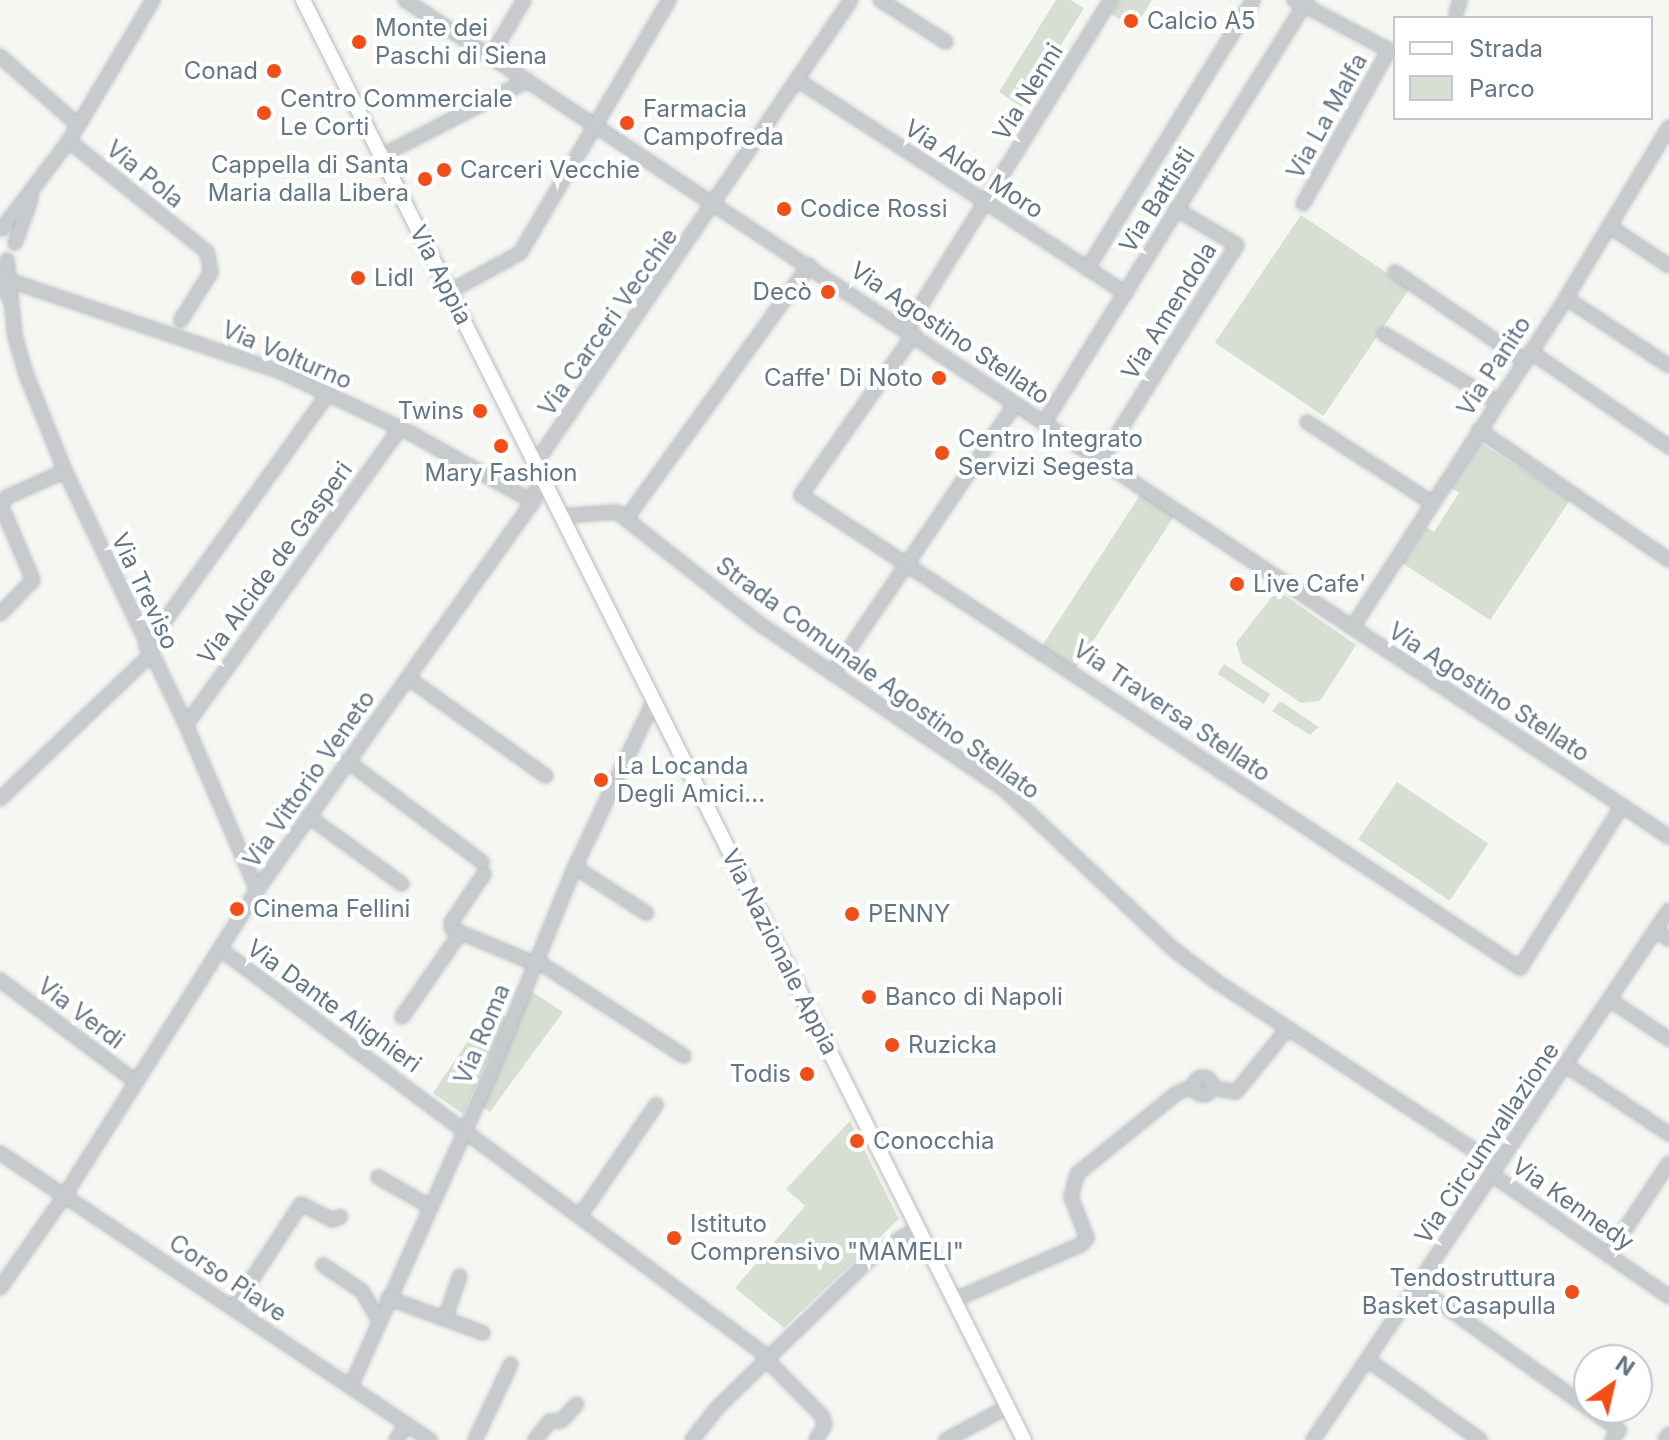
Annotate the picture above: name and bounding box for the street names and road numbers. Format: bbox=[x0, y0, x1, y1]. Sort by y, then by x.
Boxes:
street label: Via Nenni bbox=[987, 38, 1069, 146]
street label: Via La Malfa bbox=[1281, 48, 1373, 184]
street label: Via Aldo Moro bbox=[899, 113, 1049, 225]
street label: Via Pola bbox=[100, 134, 190, 214]
street label: Via Battisti bbox=[1113, 142, 1201, 258]
street label: Via Appia bbox=[404, 220, 478, 330]
street label: Via Carceri Vecchie bbox=[532, 223, 684, 421]
street label: Via Amendola bbox=[1115, 237, 1223, 385]
street label: Via Agostino Stellato bbox=[845, 256, 1055, 410]
street label: Via Panito bbox=[1451, 311, 1537, 421]
street label: Via Volturno bbox=[218, 315, 356, 395]
street label: Via Alcide de Gasperi bbox=[192, 456, 358, 670]
street label: Via Treviso bbox=[105, 528, 185, 654]
street label: Strada Comunale Agostino Stellato bbox=[710, 551, 1046, 805]
street label: Via Agostino Stellato bbox=[1383, 616, 1595, 768]
street label: Via Traversa Stellato bbox=[1068, 634, 1276, 788]
street label: Via Vittorio Veneto bbox=[237, 685, 381, 873]
street label: Via Nazionale Appia bbox=[716, 844, 844, 1060]
street label: Via Dante Alighieri bbox=[241, 933, 427, 1079]
street label: Via Verdi bbox=[32, 971, 130, 1055]
street label: Via Roma bbox=[448, 979, 516, 1089]
street label: Via Circumvallazione bbox=[1409, 1037, 1565, 1249]
street label: Via Kennedy bbox=[1506, 1151, 1640, 1257]
street label: Corso Piave bbox=[164, 1228, 292, 1328]

